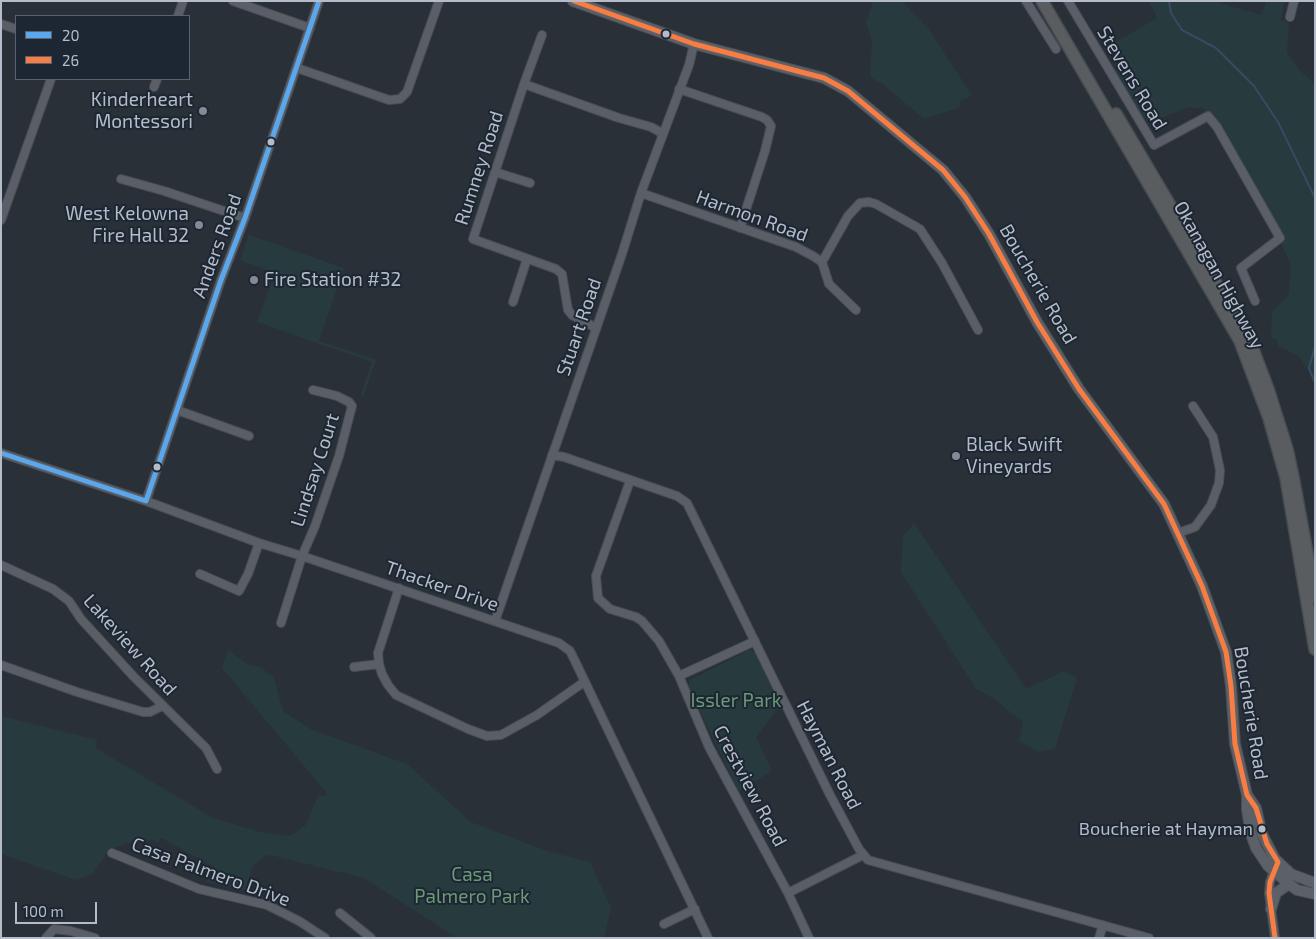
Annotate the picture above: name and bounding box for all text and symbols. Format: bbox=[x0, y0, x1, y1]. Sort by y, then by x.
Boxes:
legend bbox=[15, 15, 190, 80]
street label: Stevens Road bbox=[1092, 22, 1172, 134]
text: 20 bbox=[62, 26, 79, 44]
unlabelled marker bbox=[661, 29, 671, 39]
text: 26 bbox=[62, 51, 79, 69]
place label: Kinderheart Montessori bbox=[91, 89, 193, 133]
marker: Kinderheart Montessori bbox=[197, 105, 209, 117]
street label: Rumney Road bbox=[450, 108, 508, 228]
unlabelled marker bbox=[266, 137, 276, 147]
street label: Harmon Road bbox=[693, 185, 811, 247]
street label: Anders Road bbox=[188, 191, 246, 301]
street label: Okanagan Highway bbox=[1169, 197, 1269, 353]
place label: West Kelowna Fire Hall 32 bbox=[65, 203, 189, 247]
marker: West Kelowna Fire Hall 32 bbox=[193, 219, 205, 231]
street label: Boucherie Road bbox=[995, 220, 1081, 348]
place label: Fire Station #32 bbox=[264, 269, 401, 291]
marker: Fire Station #32 bbox=[248, 274, 260, 286]
street label: Stuart Road bbox=[552, 275, 606, 379]
street label: Lindsay Court bbox=[286, 410, 344, 530]
place label: Black Swift Vineyards bbox=[966, 434, 1062, 478]
marker: Black Swift Vineyards bbox=[950, 450, 962, 462]
unlabelled marker bbox=[152, 462, 162, 472]
street label: Thacker Drive bbox=[382, 556, 502, 616]
street label: Lakeview Road bbox=[79, 590, 181, 700]
street label: Boucherie Road bbox=[1229, 645, 1273, 781]
park label: Issler Park bbox=[691, 690, 781, 712]
street label: Hayman Road bbox=[792, 697, 866, 813]
street label: Crestview Road bbox=[708, 722, 792, 850]
place label: Boucherie at Hayman bbox=[1079, 818, 1253, 840]
marker: Boucherie at Hayman bbox=[1257, 824, 1267, 834]
street label: Casa Palmero Drive bbox=[129, 833, 293, 911]
park label: Casa Palmero Park bbox=[414, 864, 530, 908]
scale bar bbox=[18, 892, 100, 924]
text: 100 m bbox=[23, 902, 64, 920]

